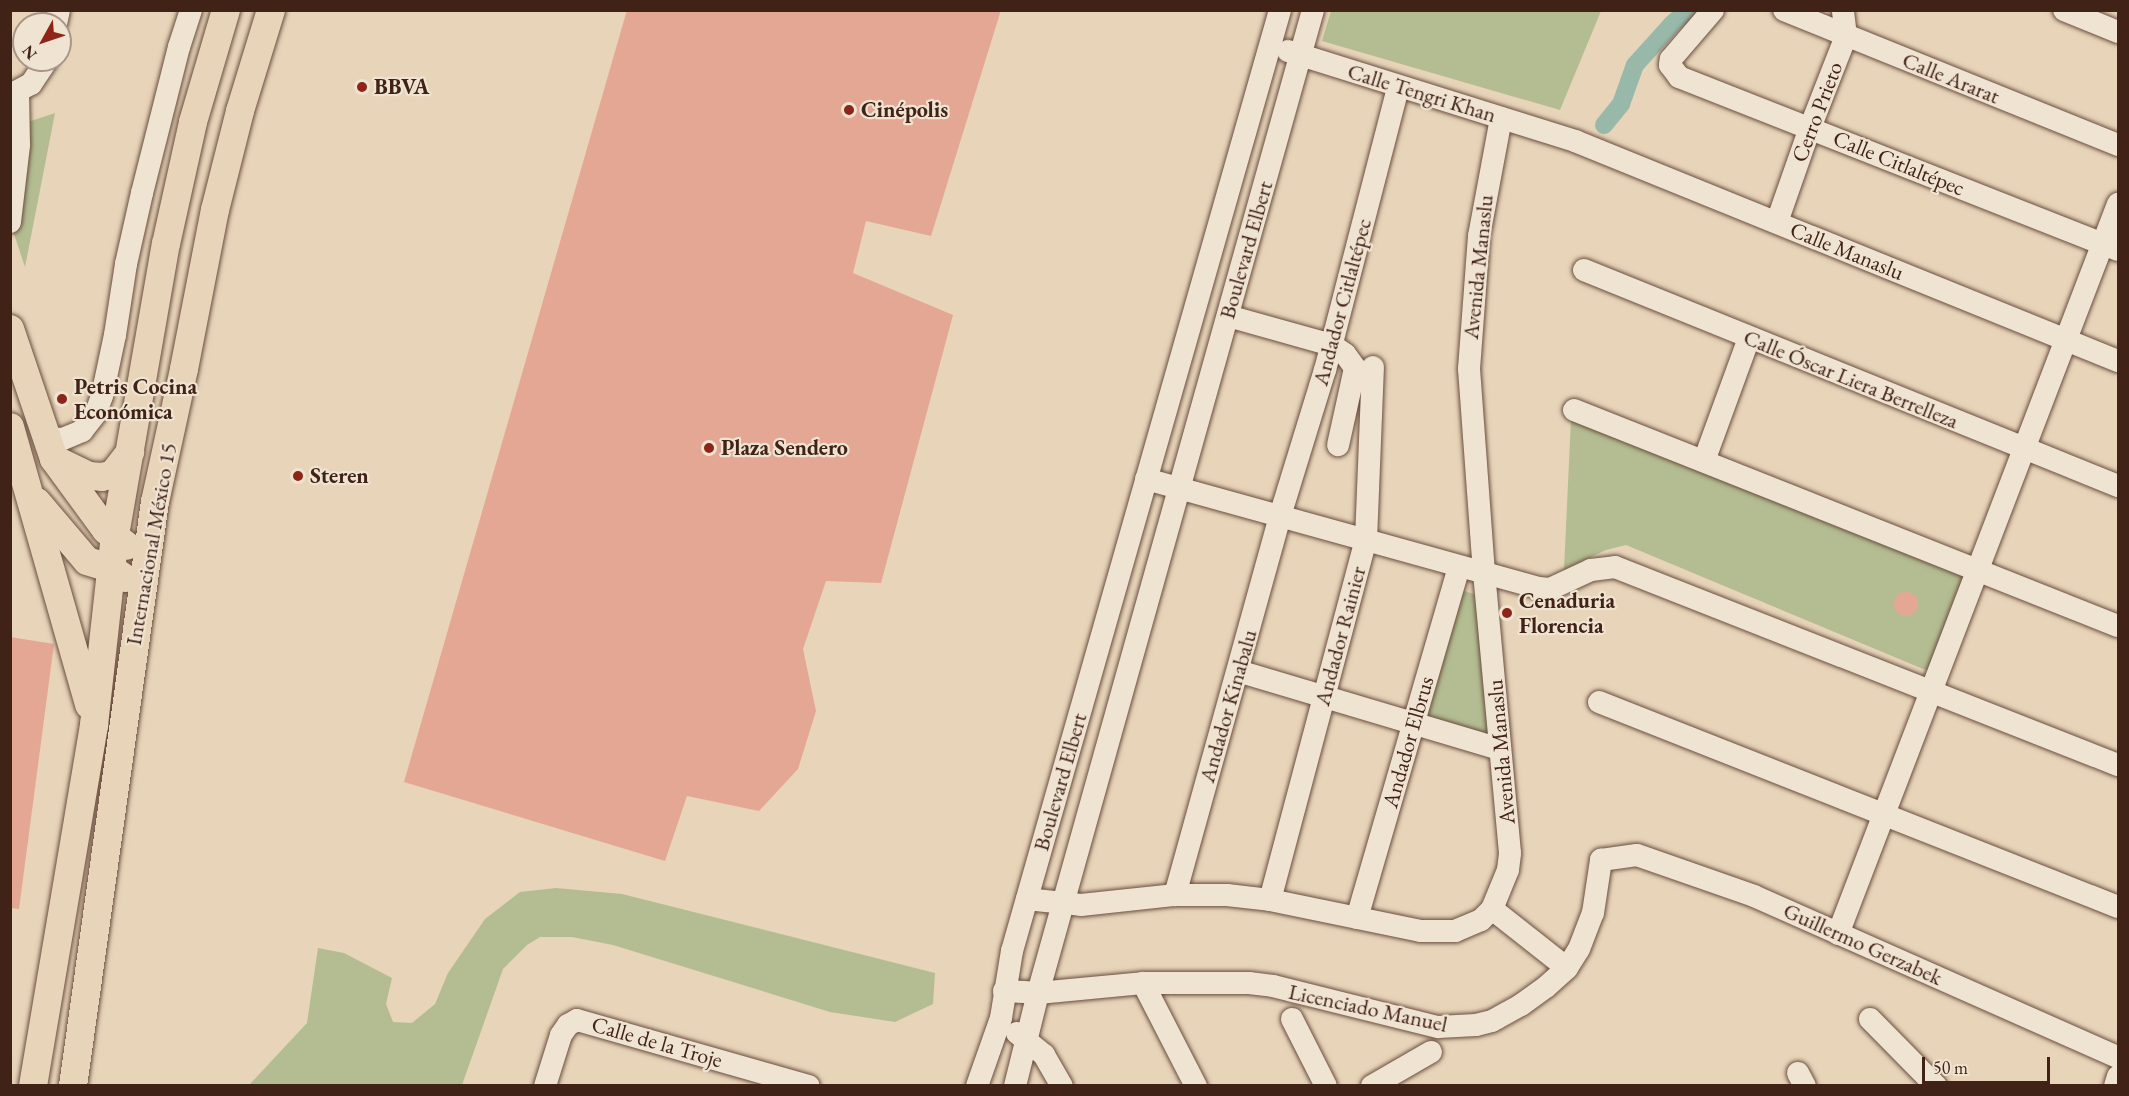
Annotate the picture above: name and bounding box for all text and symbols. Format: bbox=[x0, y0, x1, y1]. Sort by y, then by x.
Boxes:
north arrow bbox=[12, 12, 72, 72]
text: N bbox=[17, 41, 42, 64]
street label: Calle Ararat bbox=[1899, 47, 2003, 109]
street label: Calle Tengri Khan bbox=[1345, 58, 1499, 128]
street label: Cerro Prieto bbox=[1786, 58, 1848, 166]
place label: BBVA bbox=[374, 74, 429, 100]
marker: BBVA bbox=[355, 80, 369, 94]
place label: Cinépolis bbox=[861, 97, 948, 123]
marker: Cinépolis bbox=[842, 103, 856, 117]
street label: Calle Citlaltépec bbox=[1829, 125, 1969, 201]
street label: Boulevard Elbert bbox=[1214, 178, 1278, 322]
street label: Avenida Manaslu bbox=[1457, 193, 1499, 341]
street label: Andador Citlaltépec bbox=[1307, 216, 1377, 388]
street label: Calle Manaslu bbox=[1786, 216, 1908, 286]
street label: Calle Óscar Liera Berrelleza bbox=[1740, 324, 1962, 434]
place label: Petris Cocina Económica bbox=[74, 373, 197, 424]
marker: Petris Cocina Económica bbox=[55, 392, 69, 406]
place label: Plaza Sendero bbox=[721, 435, 848, 461]
street label: Internacional México 15 bbox=[120, 441, 182, 647]
marker: Plaza Sendero bbox=[702, 441, 716, 455]
place label: Steren bbox=[310, 463, 369, 489]
marker: Steren bbox=[291, 469, 305, 483]
street label: Andador Rainier bbox=[1309, 563, 1371, 709]
place label: Cenaduria Florencia bbox=[1519, 587, 1615, 638]
marker: Cenaduria Florencia bbox=[1500, 606, 1514, 620]
street label: Andador Kinabalu bbox=[1194, 627, 1262, 785]
street label: Andador Elbrus bbox=[1377, 673, 1439, 811]
street label: Avenida Manaslu bbox=[1482, 679, 1520, 825]
street label: Boulevard Elbert bbox=[1028, 710, 1092, 854]
street label: Guillermo Gerzabek bbox=[1779, 897, 1947, 991]
street label: Licenciado Manuel bbox=[1286, 978, 1450, 1038]
street label: Calle de la Troje bbox=[589, 1011, 725, 1073]
scale bar bbox=[1925, 1045, 2052, 1083]
text: 50 m bbox=[1933, 1056, 1968, 1079]

